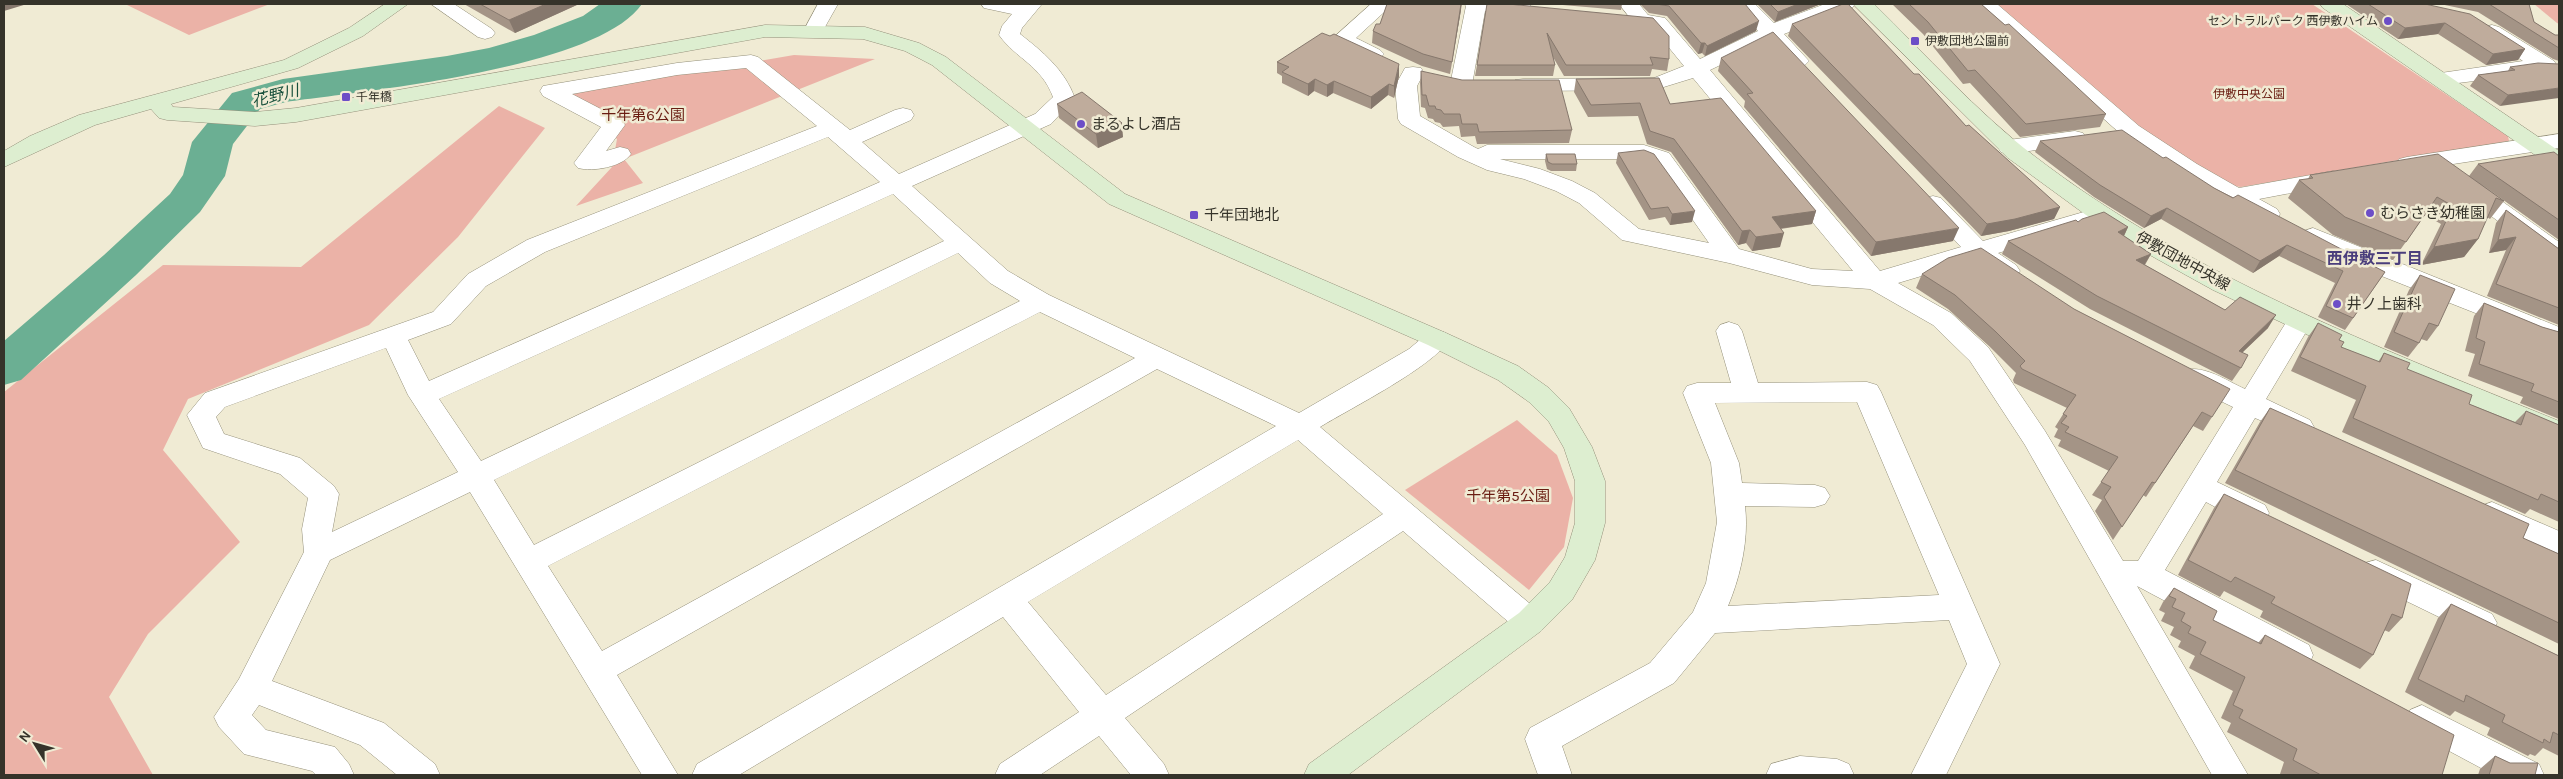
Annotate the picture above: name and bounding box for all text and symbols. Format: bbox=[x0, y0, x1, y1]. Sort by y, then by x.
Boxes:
place label: セントラルパーク 西伊敷ハイム bbox=[2208, 14, 2378, 28]
marker: セントラルパーク 西伊敷ハイム bbox=[2382, 15, 2394, 27]
place label: 伊敷団地公園前 bbox=[1925, 34, 2009, 48]
marker: 伊敷団地公園前 bbox=[1909, 35, 1921, 47]
water label: 花野川 bbox=[250, 80, 303, 111]
park label: 伊敷中央公園 bbox=[2213, 87, 2285, 101]
place label: 千年橋 bbox=[356, 90, 392, 104]
marker: 千年橋 bbox=[340, 91, 352, 103]
park label: 千年第6公園 bbox=[601, 106, 685, 124]
place label: まるよし酒店 bbox=[1091, 115, 1181, 133]
marker: まるよし酒店 bbox=[1075, 118, 1087, 130]
place label: むらさき幼稚園 bbox=[2380, 204, 2485, 222]
place label: 千年団地北 bbox=[1204, 206, 1279, 224]
marker: むらさき幼稚園 bbox=[2364, 207, 2376, 219]
marker: 千年団地北 bbox=[1188, 209, 1200, 221]
street label: 伊敷団地中央線 bbox=[2133, 228, 2233, 294]
district label: 西伊敷三丁目 bbox=[2327, 249, 2423, 268]
place label: 井ノ上歯科 bbox=[2347, 295, 2422, 313]
marker: 井ノ上歯科 bbox=[2331, 298, 2343, 310]
park label: 千年第5公園 bbox=[1466, 487, 1550, 505]
north arrow bbox=[10, 719, 60, 769]
text: N bbox=[15, 727, 35, 746]

